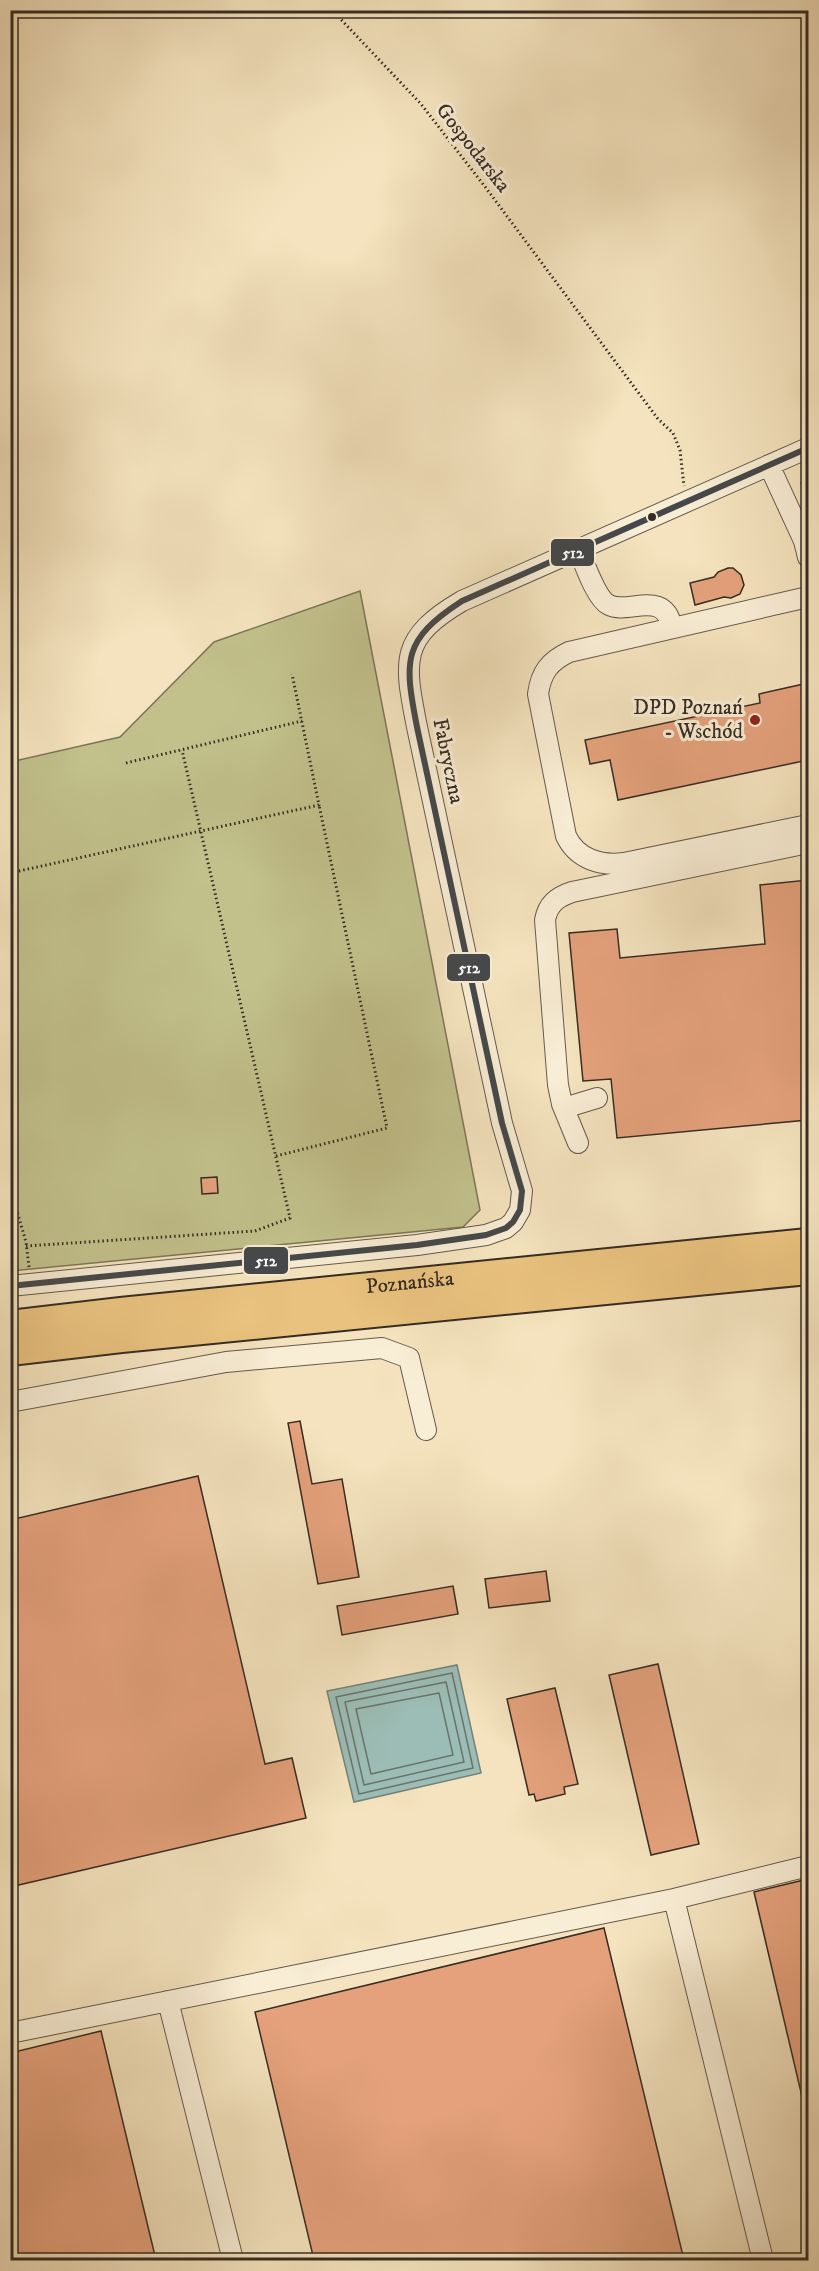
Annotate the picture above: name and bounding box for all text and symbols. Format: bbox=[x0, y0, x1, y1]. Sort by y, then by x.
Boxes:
street label: Gospodarska bbox=[430, 98, 516, 198]
unlabelled marker bbox=[646, 511, 658, 523]
line badge: 512 bbox=[550, 538, 595, 567]
text: 512 bbox=[561, 543, 585, 563]
place label: DPD Poznań - Wschód bbox=[633, 695, 744, 745]
marker: DPD Poznań - Wschód bbox=[748, 713, 762, 727]
street label: Fabryczna bbox=[426, 716, 470, 806]
line badge: 512 bbox=[446, 953, 491, 982]
text: 512 bbox=[457, 958, 481, 978]
line badge: 512 bbox=[243, 1246, 289, 1275]
text: 512 bbox=[254, 1251, 278, 1271]
street label: Poznańska bbox=[365, 1266, 455, 1300]

